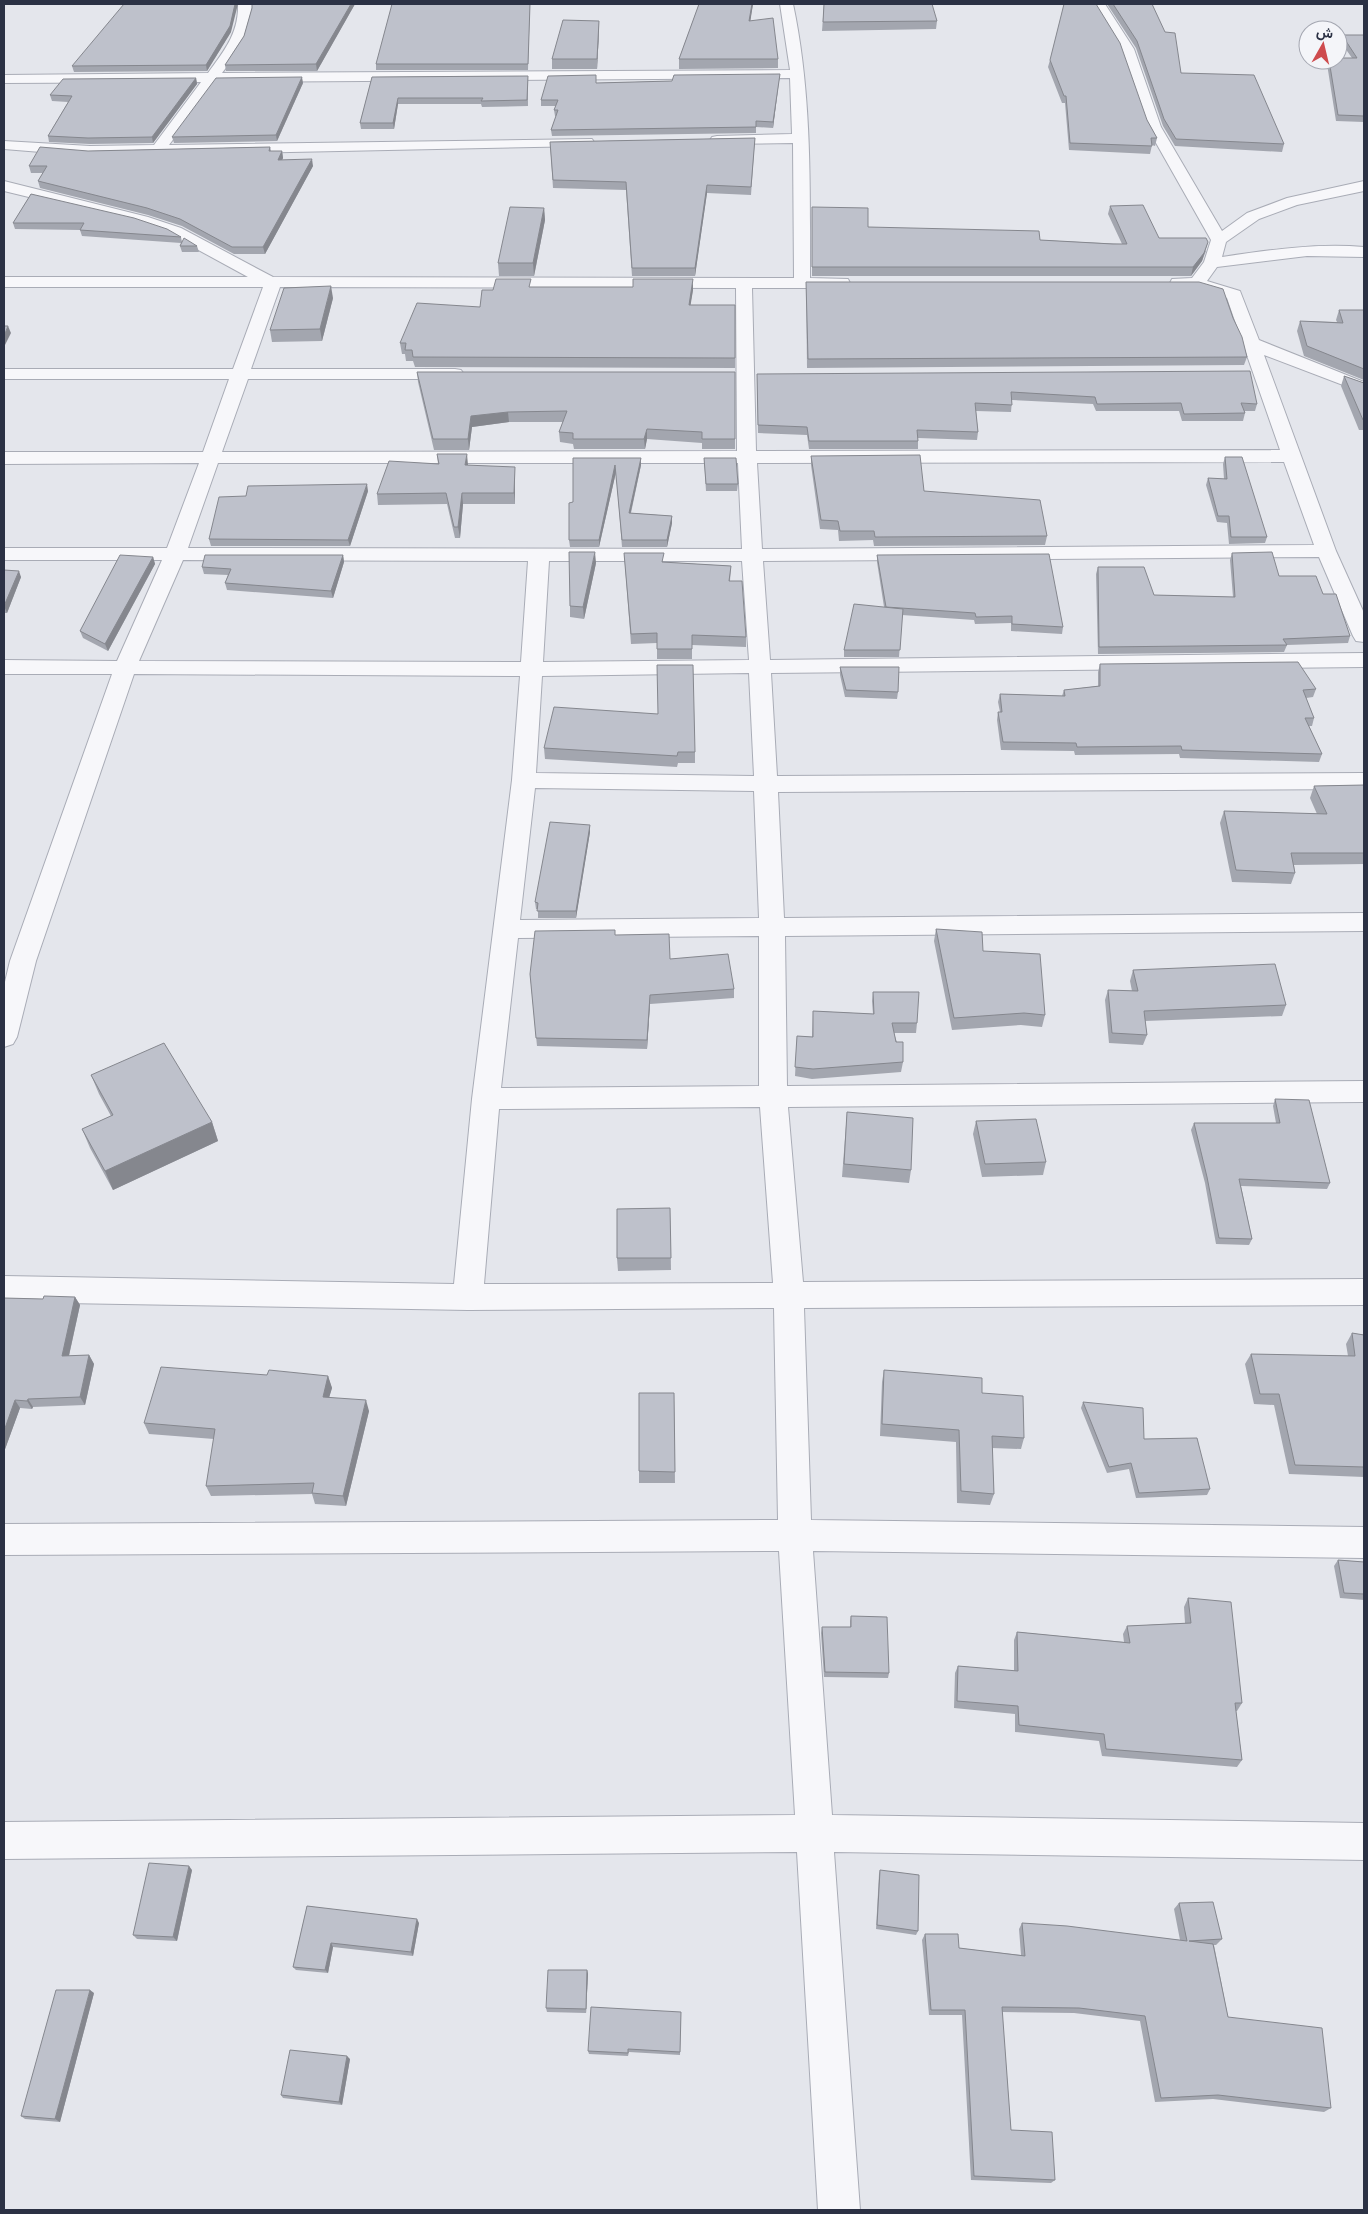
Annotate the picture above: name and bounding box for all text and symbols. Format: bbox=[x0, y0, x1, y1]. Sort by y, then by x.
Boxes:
north arrow bbox=[1298, 20, 1348, 70]
text: ش bbox=[1315, 22, 1335, 42]

